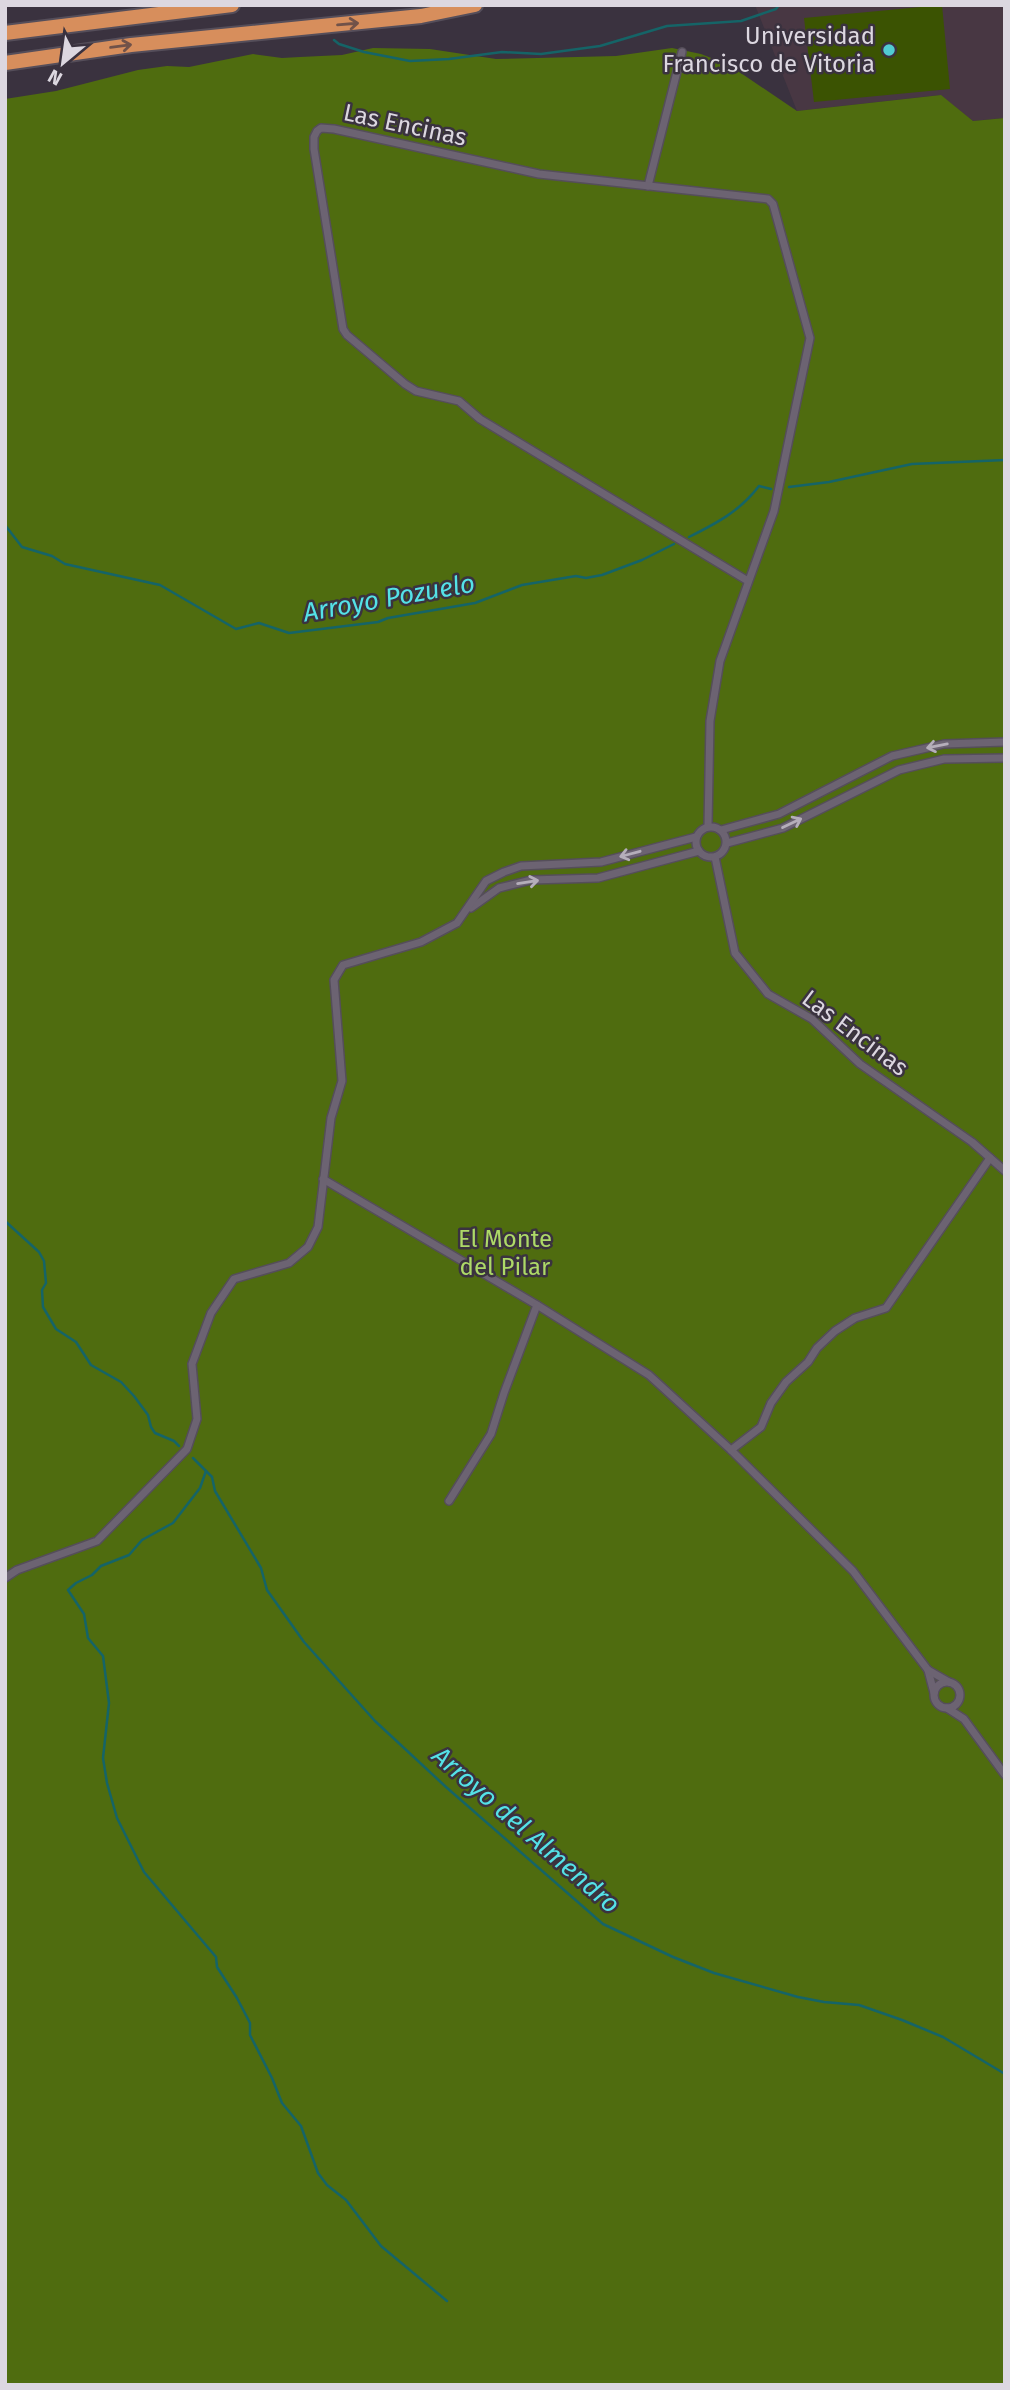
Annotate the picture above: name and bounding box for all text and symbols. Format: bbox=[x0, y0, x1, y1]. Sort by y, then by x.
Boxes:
one-way arrow bbox=[336, 18, 359, 31]
place label: Universidad Francisco de Vitoria bbox=[662, 22, 875, 78]
north arrow bbox=[28, 28, 98, 98]
one-way arrow bbox=[109, 39, 132, 52]
marker: Universidad Francisco de Vitoria bbox=[881, 42, 897, 58]
text: N bbox=[44, 64, 66, 91]
street label: Las Encinas bbox=[341, 98, 469, 152]
water label: Arroyo Pozuelo bbox=[300, 568, 477, 629]
one-way arrow bbox=[926, 740, 949, 753]
one-way arrow bbox=[781, 816, 802, 830]
one-way arrow bbox=[619, 848, 642, 861]
one-way arrow bbox=[516, 875, 539, 888]
street label: Las Encinas bbox=[797, 984, 913, 1082]
park label: El Monte del Pilar bbox=[458, 1225, 552, 1281]
water label: Arroyo del Almendro bbox=[425, 1740, 626, 1920]

